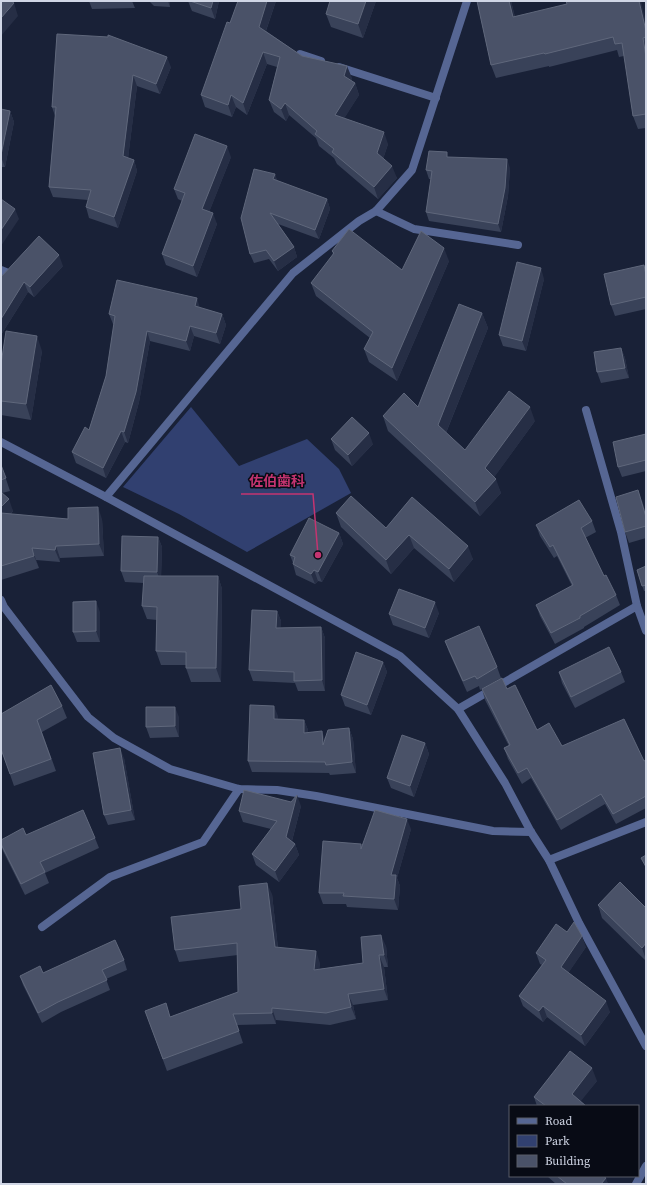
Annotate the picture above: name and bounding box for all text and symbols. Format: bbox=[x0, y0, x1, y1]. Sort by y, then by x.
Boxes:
callout: 佐伯歯科 bbox=[241, 468, 313, 494]
text: 佐伯歯科 bbox=[249, 471, 305, 491]
legend bbox=[509, 1105, 639, 1177]
text: Road bbox=[545, 1113, 572, 1129]
text: Park bbox=[545, 1133, 570, 1149]
text: Building bbox=[545, 1153, 590, 1169]

